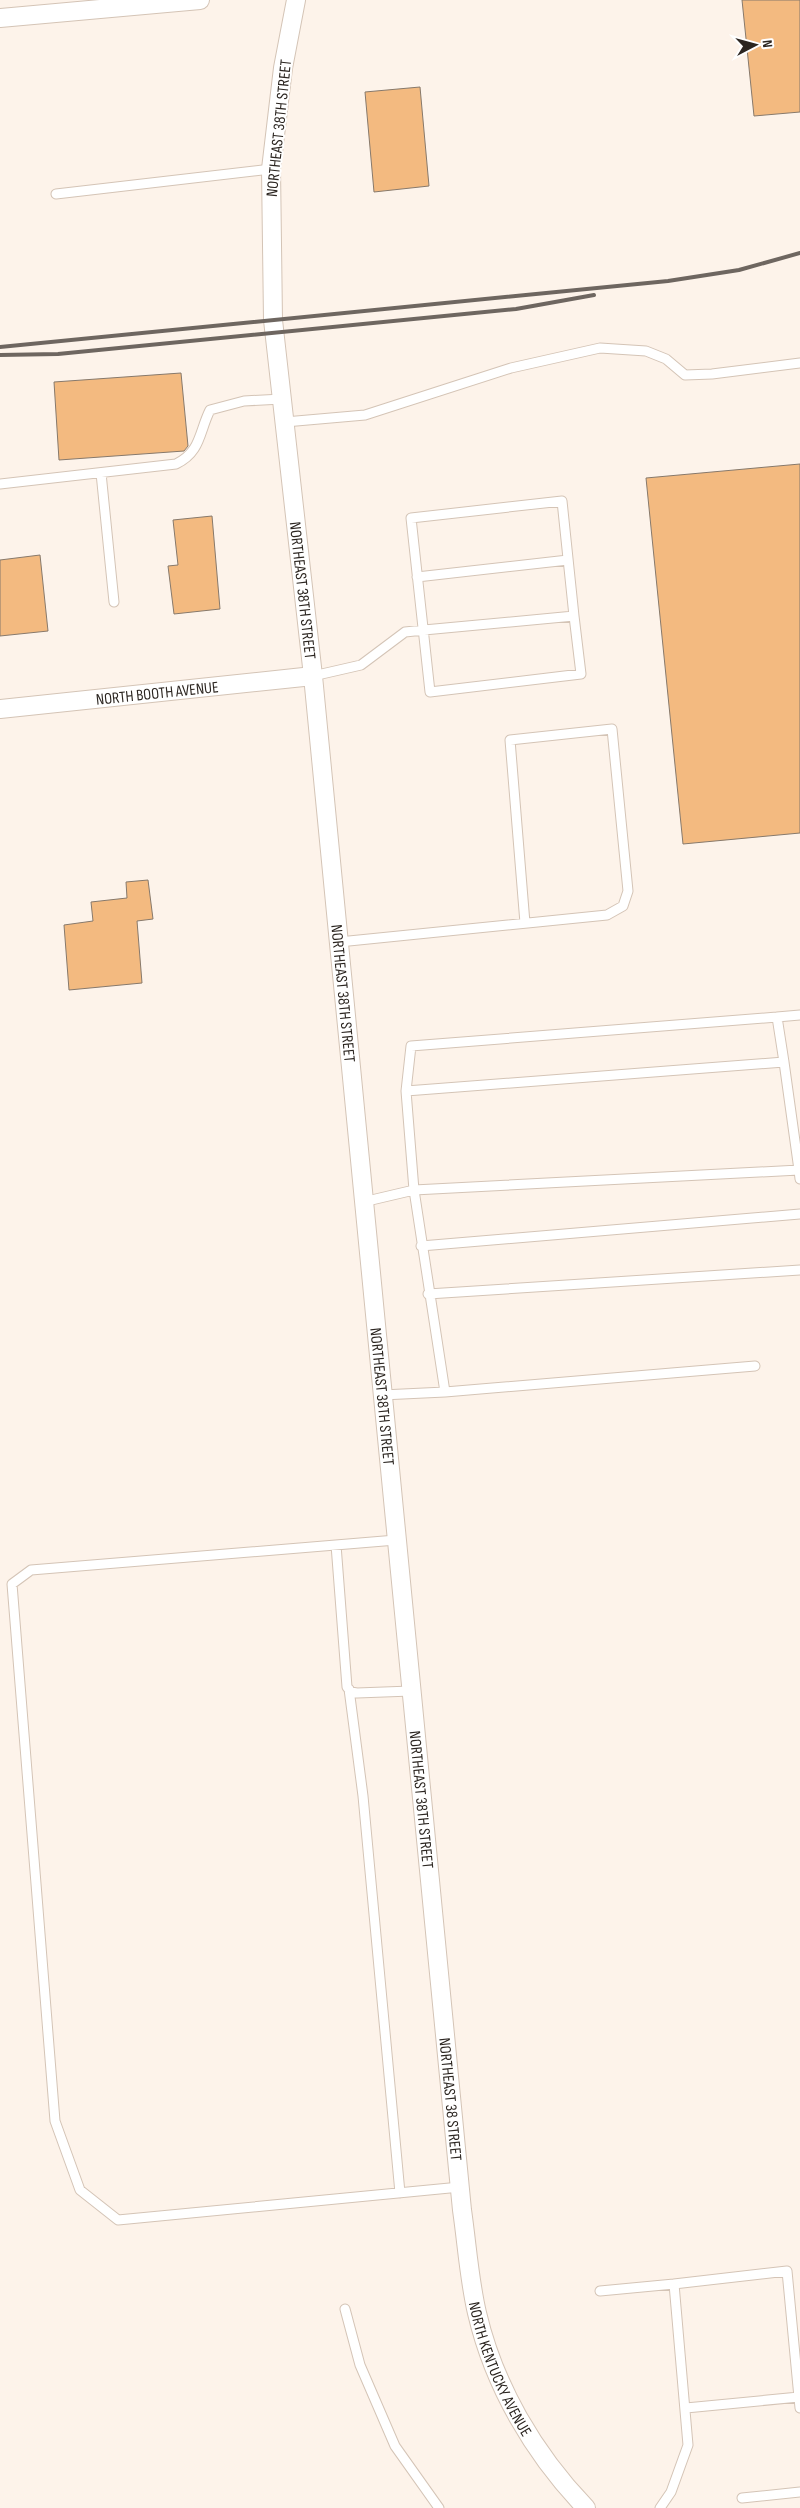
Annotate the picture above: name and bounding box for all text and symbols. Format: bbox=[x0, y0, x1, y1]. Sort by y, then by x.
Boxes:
north arrow bbox=[730, 20, 780, 70]
text: N bbox=[759, 39, 776, 48]
street label: NORTHEAST 38TH STREET bbox=[263, 58, 296, 198]
street label: NORTHEAST 38TH STREET bbox=[285, 521, 319, 661]
street label: NORTH BOOTH AVENUE bbox=[95, 678, 220, 710]
street label: NORTHEAST 38TH STREET bbox=[326, 924, 359, 1064]
street label: NORTHEAST 38TH STREET bbox=[365, 1327, 398, 1467]
street label: NORTHEAST 38TH STREET bbox=[404, 1730, 437, 1870]
street label: NORTHEAST 38 STREET bbox=[434, 2037, 465, 2162]
street label: NORTH KENTUCKY AVENUE bbox=[464, 2300, 535, 2440]

